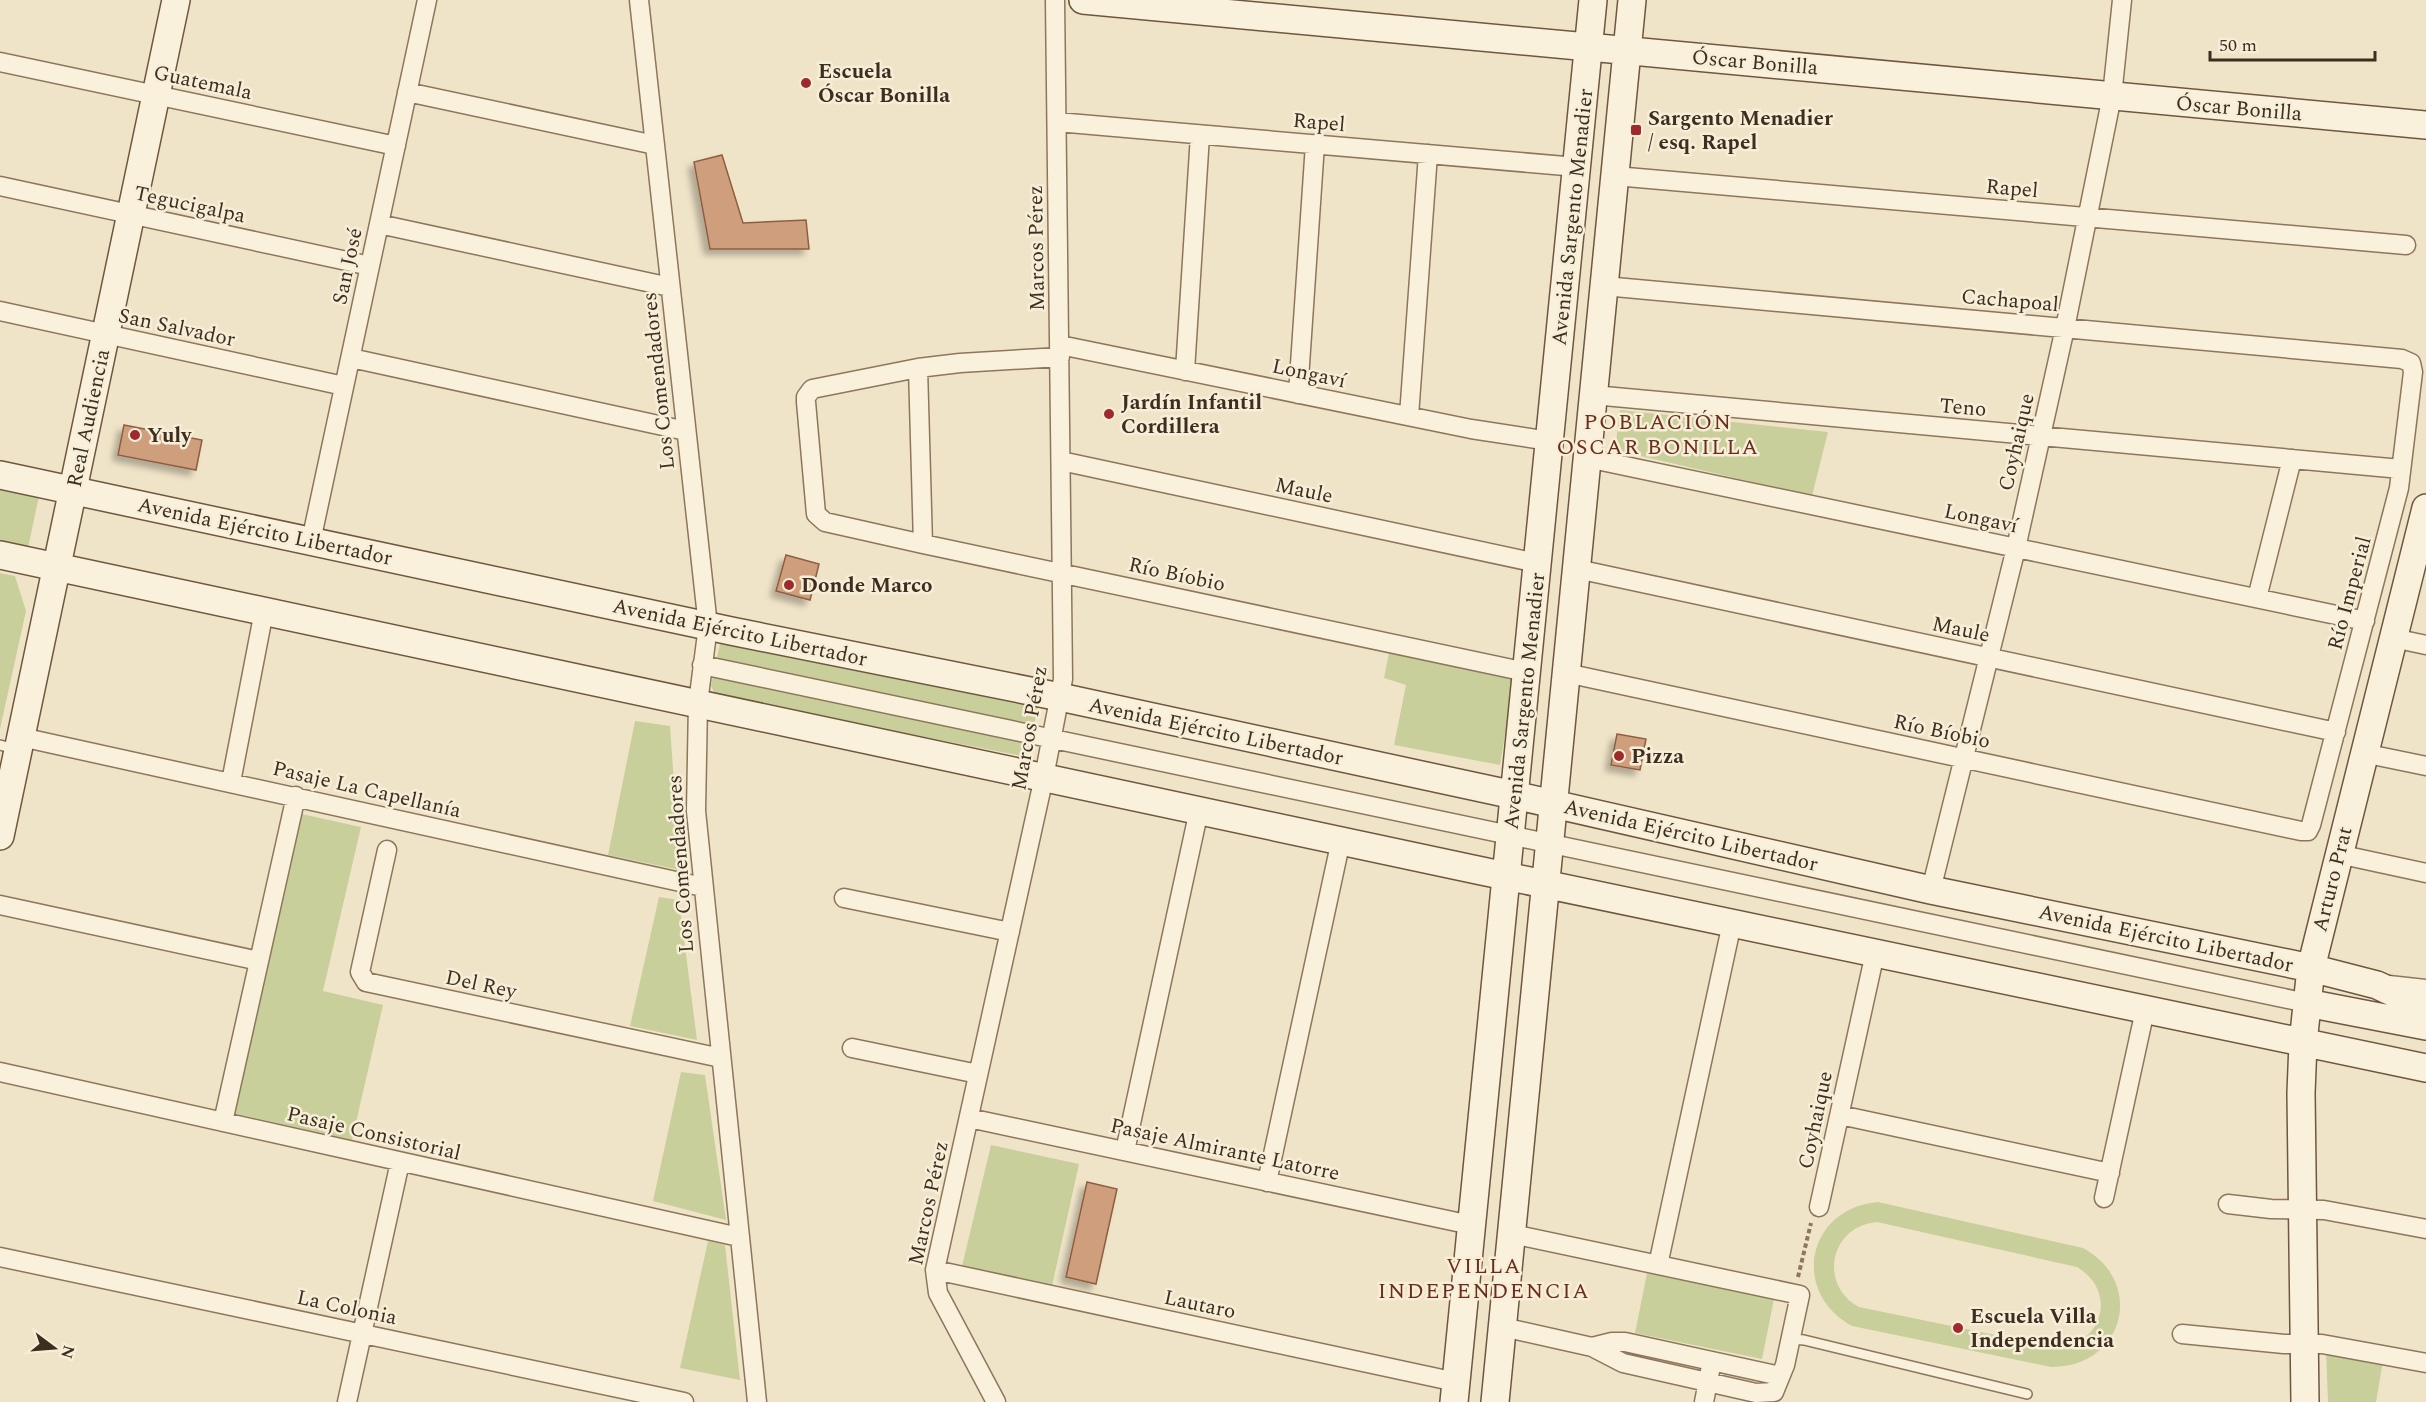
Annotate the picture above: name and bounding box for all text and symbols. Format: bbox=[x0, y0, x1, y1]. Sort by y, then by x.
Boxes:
scale bar bbox=[2210, 24, 2375, 62]
text: 50 m bbox=[2219, 32, 2257, 59]
street label: Óscar Bonilla bbox=[1690, 42, 1820, 85]
place label: Escuela Óscar Bonilla bbox=[818, 56, 950, 112]
street label: Guatemala bbox=[150, 57, 256, 109]
marker: Escuela Óscar Bonilla bbox=[799, 76, 813, 90]
street label: Avenida Sargento Menadier bbox=[1544, 87, 1602, 347]
street label: Óscar Bonilla bbox=[2174, 88, 2304, 131]
place label: Sargento Menadier / esq. Rapel bbox=[1648, 103, 1833, 159]
street label: Rapel bbox=[1291, 105, 1347, 141]
marker: Sargento Menadier / esq. Rapel bbox=[1629, 123, 1643, 137]
street label: Rapel bbox=[1984, 171, 2040, 207]
street label: Tegucigalpa bbox=[131, 178, 249, 233]
street label: Marcos Pérez bbox=[1020, 185, 1054, 311]
street label: San José bbox=[324, 225, 372, 308]
street label: Cachapoal bbox=[1960, 281, 2060, 321]
street label: Los Comendadores bbox=[634, 290, 684, 471]
street label: San Salvador bbox=[115, 300, 238, 356]
street label: Real Audiencia bbox=[59, 345, 119, 490]
street label: Longaví bbox=[1269, 351, 1350, 398]
place label: Jardín Infantil Cordillera bbox=[1121, 387, 1262, 443]
street label: Teno bbox=[1938, 390, 1988, 426]
street label: Coyhaique bbox=[1990, 390, 2044, 494]
district label: POBLACIÓN OSCAR BONILLA bbox=[1557, 406, 1759, 464]
marker: Jardín Infantil Cordillera bbox=[1102, 407, 1116, 421]
place label: Yuly bbox=[147, 420, 192, 452]
marker: Yuly bbox=[128, 428, 142, 442]
street label: Maule bbox=[1272, 469, 1336, 513]
street label: Avenida Ejército Libertador bbox=[134, 489, 395, 575]
street label: Longaví bbox=[1941, 496, 2022, 543]
street label: Río Imperial bbox=[2319, 533, 2381, 654]
street label: Río Bíobio bbox=[1125, 549, 1228, 601]
place label: Donde Marco bbox=[801, 570, 933, 602]
street label: Avenida Sargento Menadier bbox=[1496, 571, 1554, 831]
marker: Donde Marco bbox=[782, 578, 796, 592]
street label: Avenida Ejército Libertador bbox=[609, 590, 870, 676]
street label: Maule bbox=[1929, 608, 1993, 652]
street label: Marcos Pérez bbox=[1003, 663, 1057, 793]
street label: Avenida Ejército Libertador bbox=[1085, 689, 1346, 775]
street label: Río Bíobio bbox=[1890, 706, 1993, 758]
place label: Pizza bbox=[1631, 741, 1684, 773]
marker: Pizza bbox=[1612, 749, 1626, 763]
street label: Pasaje La Capellanía bbox=[269, 753, 465, 827]
street label: Los Comendadores bbox=[659, 774, 703, 954]
street label: Avenida Ejército Libertador bbox=[1561, 791, 1821, 881]
street label: Arturo Prat bbox=[2304, 823, 2362, 935]
street label: Avenida Ejército Libertador bbox=[2035, 896, 2296, 982]
street label: Del Rey bbox=[442, 962, 520, 1008]
street label: Coyhaique bbox=[1790, 1068, 1842, 1172]
street label: Pasaje Consistorial bbox=[283, 1098, 464, 1170]
street label: Pasaje Almirante Latorre bbox=[1107, 1110, 1343, 1190]
street label: Marcos Pérez bbox=[900, 1138, 958, 1268]
district label: VILLA INDEPENDENCIA bbox=[1378, 1250, 1590, 1308]
street label: La Colonia bbox=[294, 1282, 401, 1334]
street label: Lautaro bbox=[1161, 1282, 1239, 1328]
place label: Escuela Villa Independencia bbox=[1970, 1301, 2114, 1357]
north arrow bbox=[24, 1318, 84, 1378]
marker: Escuela Villa Independencia bbox=[1951, 1321, 1965, 1335]
text: N bbox=[54, 1342, 81, 1361]

